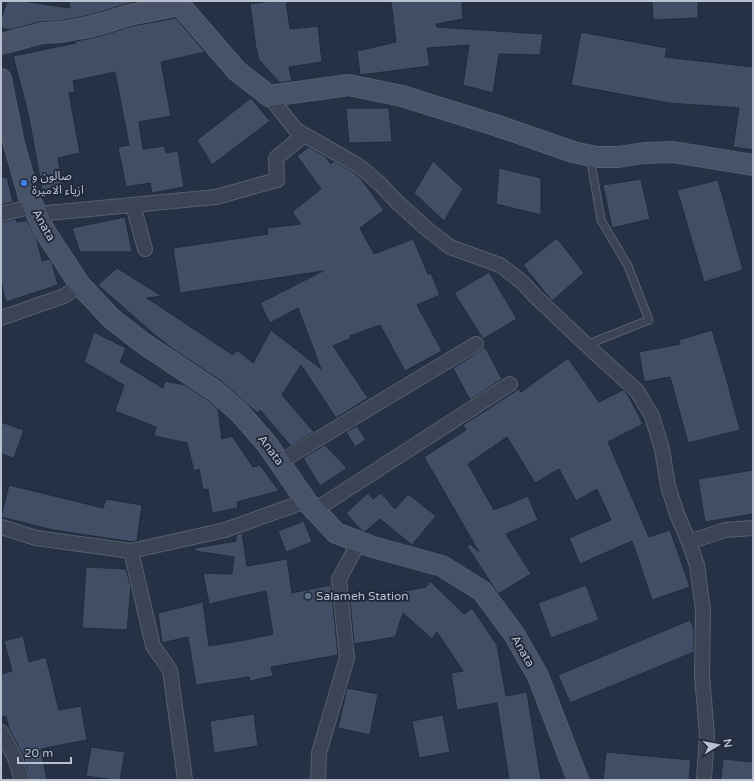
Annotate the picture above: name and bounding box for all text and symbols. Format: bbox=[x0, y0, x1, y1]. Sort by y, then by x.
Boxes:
place label: صالون و ازياء الاميرة bbox=[32, 169, 84, 197]
marker: صالون و ازياء الاميرة bbox=[19, 178, 29, 188]
street label: Anata bbox=[30, 207, 58, 243]
street label: Anata bbox=[255, 432, 287, 468]
place label: Salameh Station bbox=[316, 589, 409, 603]
marker: Salameh Station bbox=[303, 591, 313, 601]
street label: Anata bbox=[508, 633, 538, 669]
north arrow bbox=[698, 725, 738, 765]
text: N bbox=[720, 738, 735, 749]
scale bar bbox=[18, 739, 71, 765]
text: 20 m bbox=[24, 746, 53, 760]

